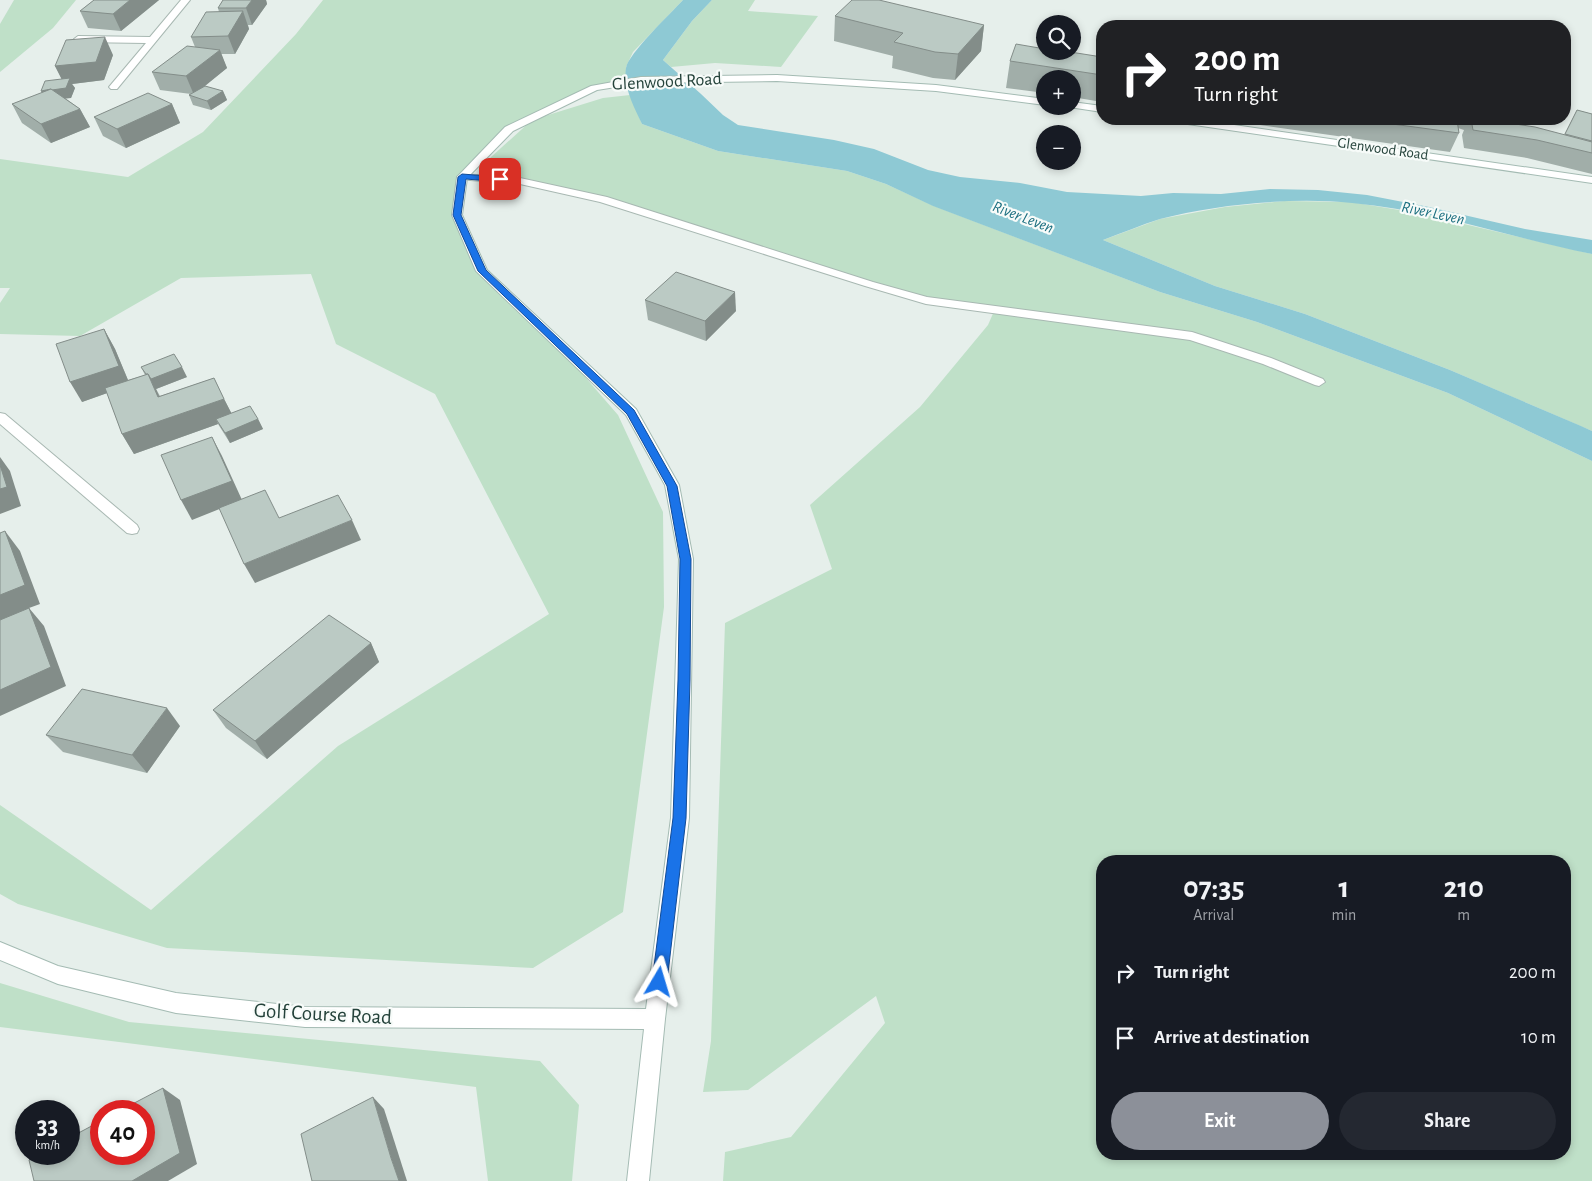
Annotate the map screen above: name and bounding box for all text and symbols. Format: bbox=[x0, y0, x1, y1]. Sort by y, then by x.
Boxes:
map controls bbox=[1036, 15, 1081, 170]
button: search bbox=[1036, 15, 1081, 60]
icon: right bbox=[1111, 40, 1176, 105]
text: 200 m bbox=[1194, 42, 1281, 77]
street label: Glenwood Road bbox=[612, 70, 722, 94]
button: + bbox=[1036, 70, 1081, 115]
text: Turn right bbox=[1194, 83, 1278, 105]
button: − bbox=[1036, 125, 1081, 170]
street label: Glenwood Road bbox=[1337, 135, 1430, 163]
pin bbox=[479, 158, 521, 200]
icon: arrive bbox=[486, 165, 514, 193]
water label: River Leven bbox=[990, 198, 1056, 236]
water label: River Leven bbox=[1400, 199, 1466, 227]
text: 07:35 bbox=[1183, 873, 1244, 903]
text: 1 bbox=[1338, 873, 1349, 903]
text: 210 bbox=[1443, 873, 1484, 903]
text: Arrival bbox=[1193, 907, 1234, 923]
text: min bbox=[1331, 907, 1356, 923]
text: m bbox=[1457, 907, 1470, 923]
position arrow bbox=[632, 955, 684, 1007]
icon: right bbox=[1111, 959, 1139, 987]
text: Turn right bbox=[1154, 963, 1229, 982]
text: 200 m bbox=[1509, 963, 1556, 982]
street label: Golf Course Road bbox=[253, 1000, 393, 1028]
icon: arrive bbox=[1111, 1024, 1139, 1052]
text: Arrive at destination bbox=[1154, 1028, 1310, 1047]
text: 10 m bbox=[1521, 1028, 1556, 1047]
button: Exit bbox=[1111, 1092, 1329, 1150]
button: Share bbox=[1339, 1092, 1556, 1150]
speed limit sign: 40 bbox=[90, 1100, 155, 1165]
text: 33 bbox=[37, 1114, 58, 1139]
text: km/h bbox=[35, 1139, 60, 1151]

